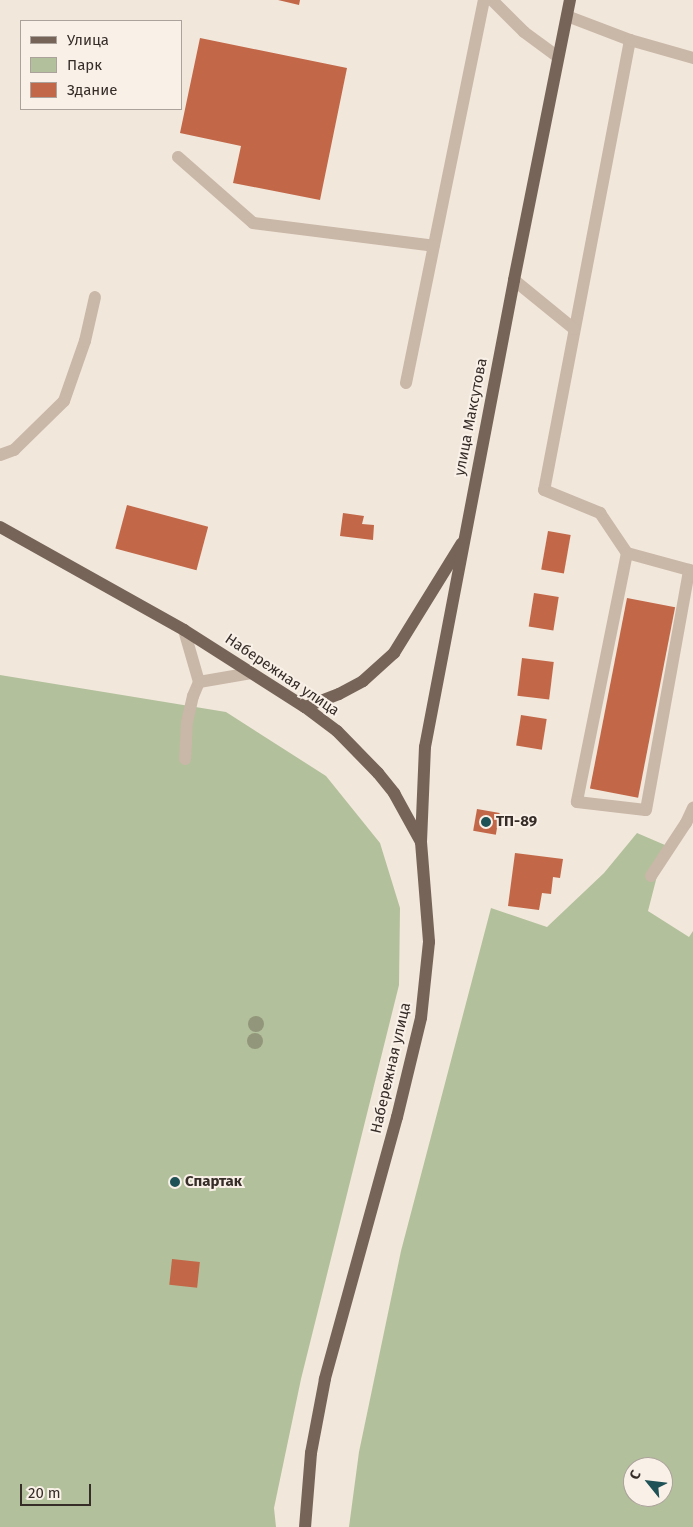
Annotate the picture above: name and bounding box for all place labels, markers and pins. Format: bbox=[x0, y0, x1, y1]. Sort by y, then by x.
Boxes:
place label: ТП-89 bbox=[496, 813, 537, 831]
marker: ТП-89 bbox=[480, 816, 492, 828]
place label: Спартак bbox=[185, 1173, 242, 1191]
marker: Спартак bbox=[169, 1176, 181, 1188]

